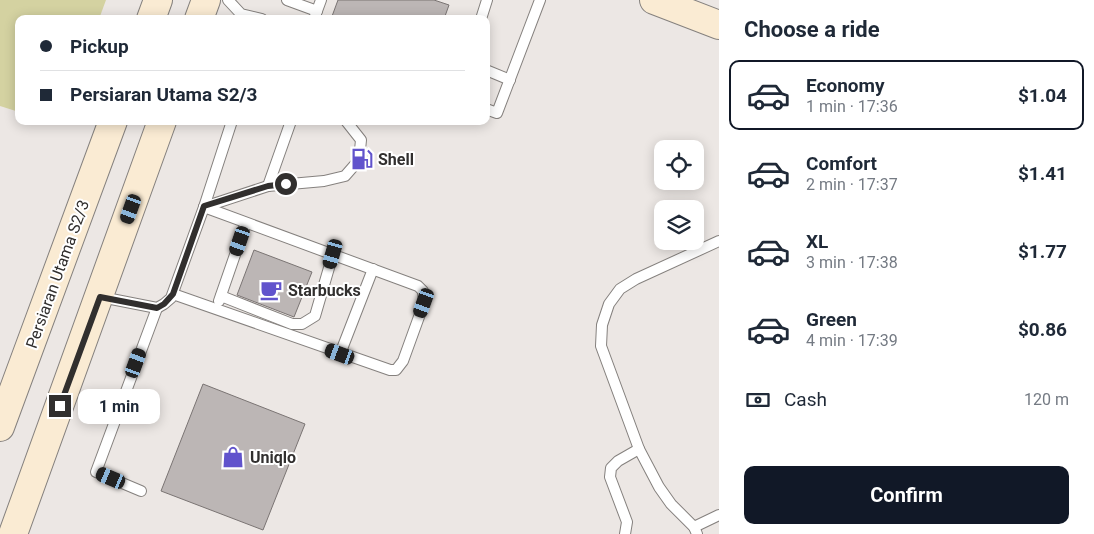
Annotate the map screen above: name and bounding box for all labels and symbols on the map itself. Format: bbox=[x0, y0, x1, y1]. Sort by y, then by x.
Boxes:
fuel station icon: Shell bbox=[349, 146, 375, 172]
place label: Shell bbox=[378, 150, 414, 169]
route start bbox=[275, 173, 297, 195]
car bbox=[118, 192, 143, 226]
street label: Persiaran Utama S2/3 bbox=[22, 197, 93, 351]
car bbox=[228, 224, 251, 258]
car bbox=[321, 238, 344, 270]
cafe icon: Starbucks bbox=[258, 277, 284, 303]
place label: Starbucks bbox=[288, 281, 361, 300]
car bbox=[411, 286, 436, 320]
car bbox=[323, 342, 356, 366]
car bbox=[123, 346, 148, 380]
callout: 1 min bbox=[78, 388, 160, 424]
route end bbox=[49, 395, 71, 417]
shop icon: Uniqlo bbox=[220, 444, 246, 470]
place label: Uniqlo bbox=[250, 448, 296, 467]
car bbox=[94, 465, 127, 491]

